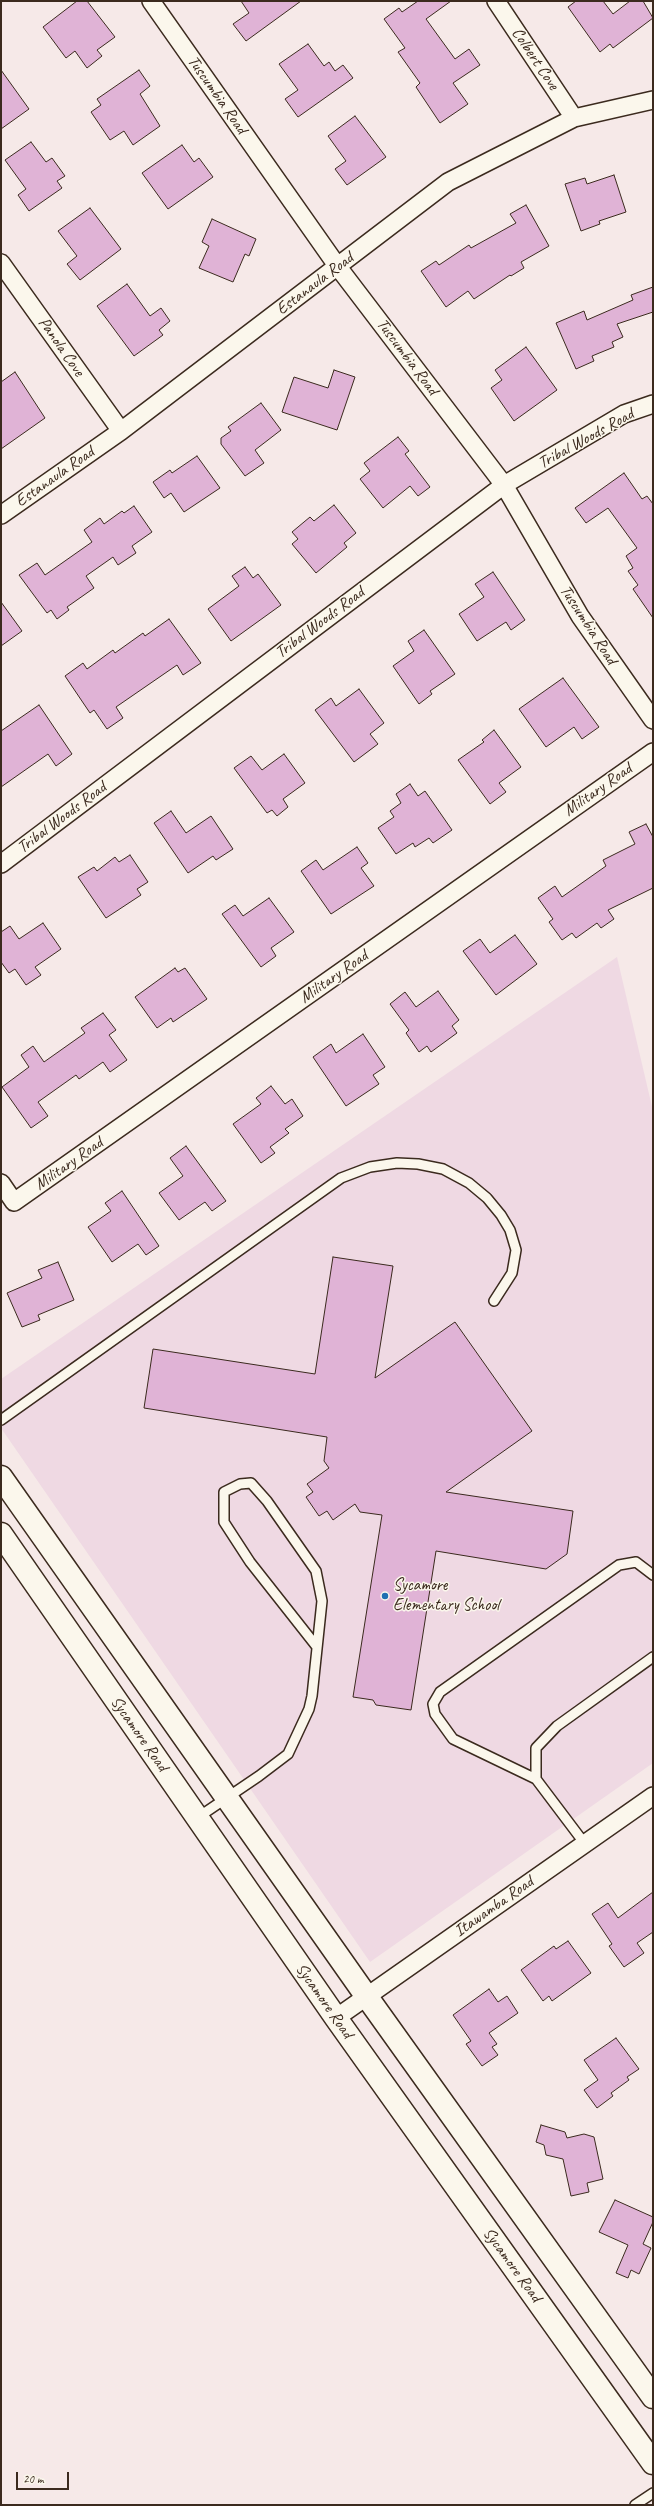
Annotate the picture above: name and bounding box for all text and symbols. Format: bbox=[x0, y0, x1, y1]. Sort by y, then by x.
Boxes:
street label: Colbert Cove bbox=[507, 24, 563, 94]
street label: Tuscumbia Road bbox=[183, 52, 251, 138]
street label: Estanaula Road bbox=[272, 248, 358, 320]
street label: Panola Cove bbox=[33, 314, 89, 380]
street label: Tuscumbia Road bbox=[372, 315, 442, 399]
street label: Tribal Woods Road bbox=[535, 404, 637, 474]
street label: Estanaula Road bbox=[12, 442, 98, 512]
street label: Tuscumbia Road bbox=[555, 581, 621, 669]
street label: Tribal Woods Road bbox=[271, 583, 369, 663]
street label: Military Road bbox=[560, 759, 636, 821]
street label: Tribal Woods Road bbox=[13, 778, 111, 858]
street label: Military Road bbox=[296, 946, 372, 1008]
street label: Military Road bbox=[31, 1133, 107, 1195]
place label: Sycamore Elementary School bbox=[393, 1576, 499, 1616]
marker: Sycamore Elementary School bbox=[380, 1591, 390, 1601]
street label: Sycamore Road bbox=[106, 1693, 172, 1775]
street label: Itawamba Road bbox=[450, 1872, 538, 1942]
street label: Sycamore Road bbox=[291, 1960, 357, 2042]
street label: Sycamore Road bbox=[478, 2224, 546, 2306]
scale bar bbox=[18, 2464, 71, 2490]
text: 20 m bbox=[23, 2471, 43, 2487]

